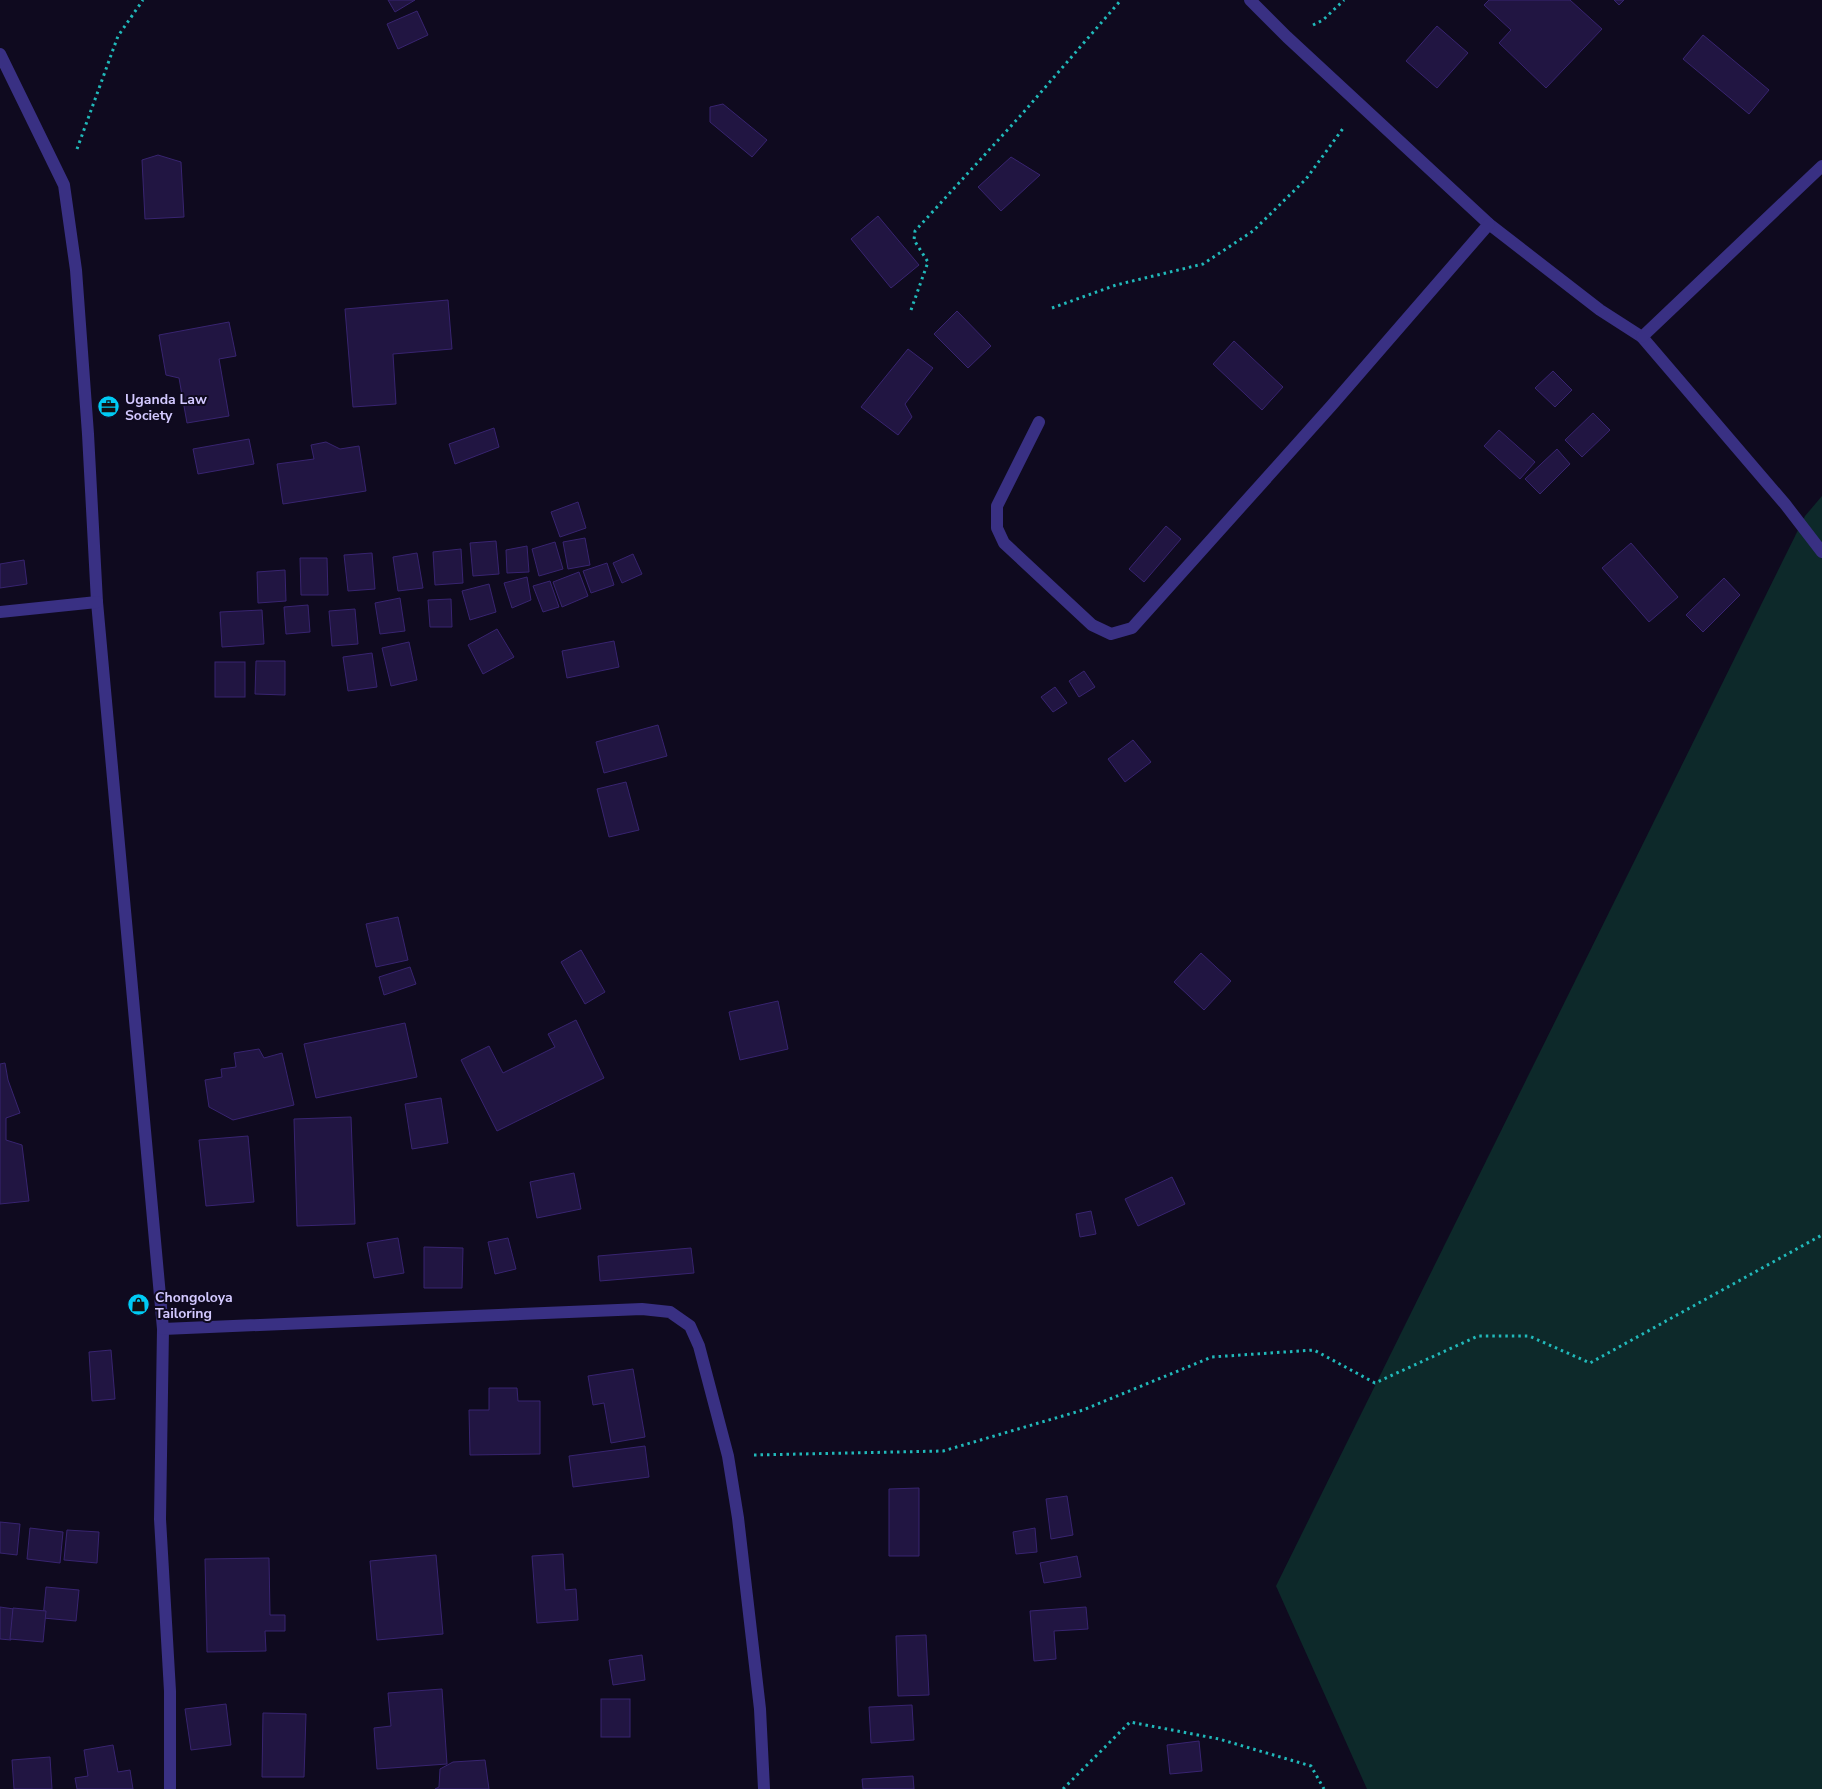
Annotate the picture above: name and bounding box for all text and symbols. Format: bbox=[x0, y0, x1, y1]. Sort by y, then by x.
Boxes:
place label: Uganda Law Society bbox=[125, 390, 207, 425]
office icon: Uganda Law Society bbox=[97, 395, 121, 419]
place label: Chongoloya Tailoring bbox=[155, 1288, 233, 1323]
shop icon: Chongoloya Tailoring bbox=[127, 1293, 151, 1317]

